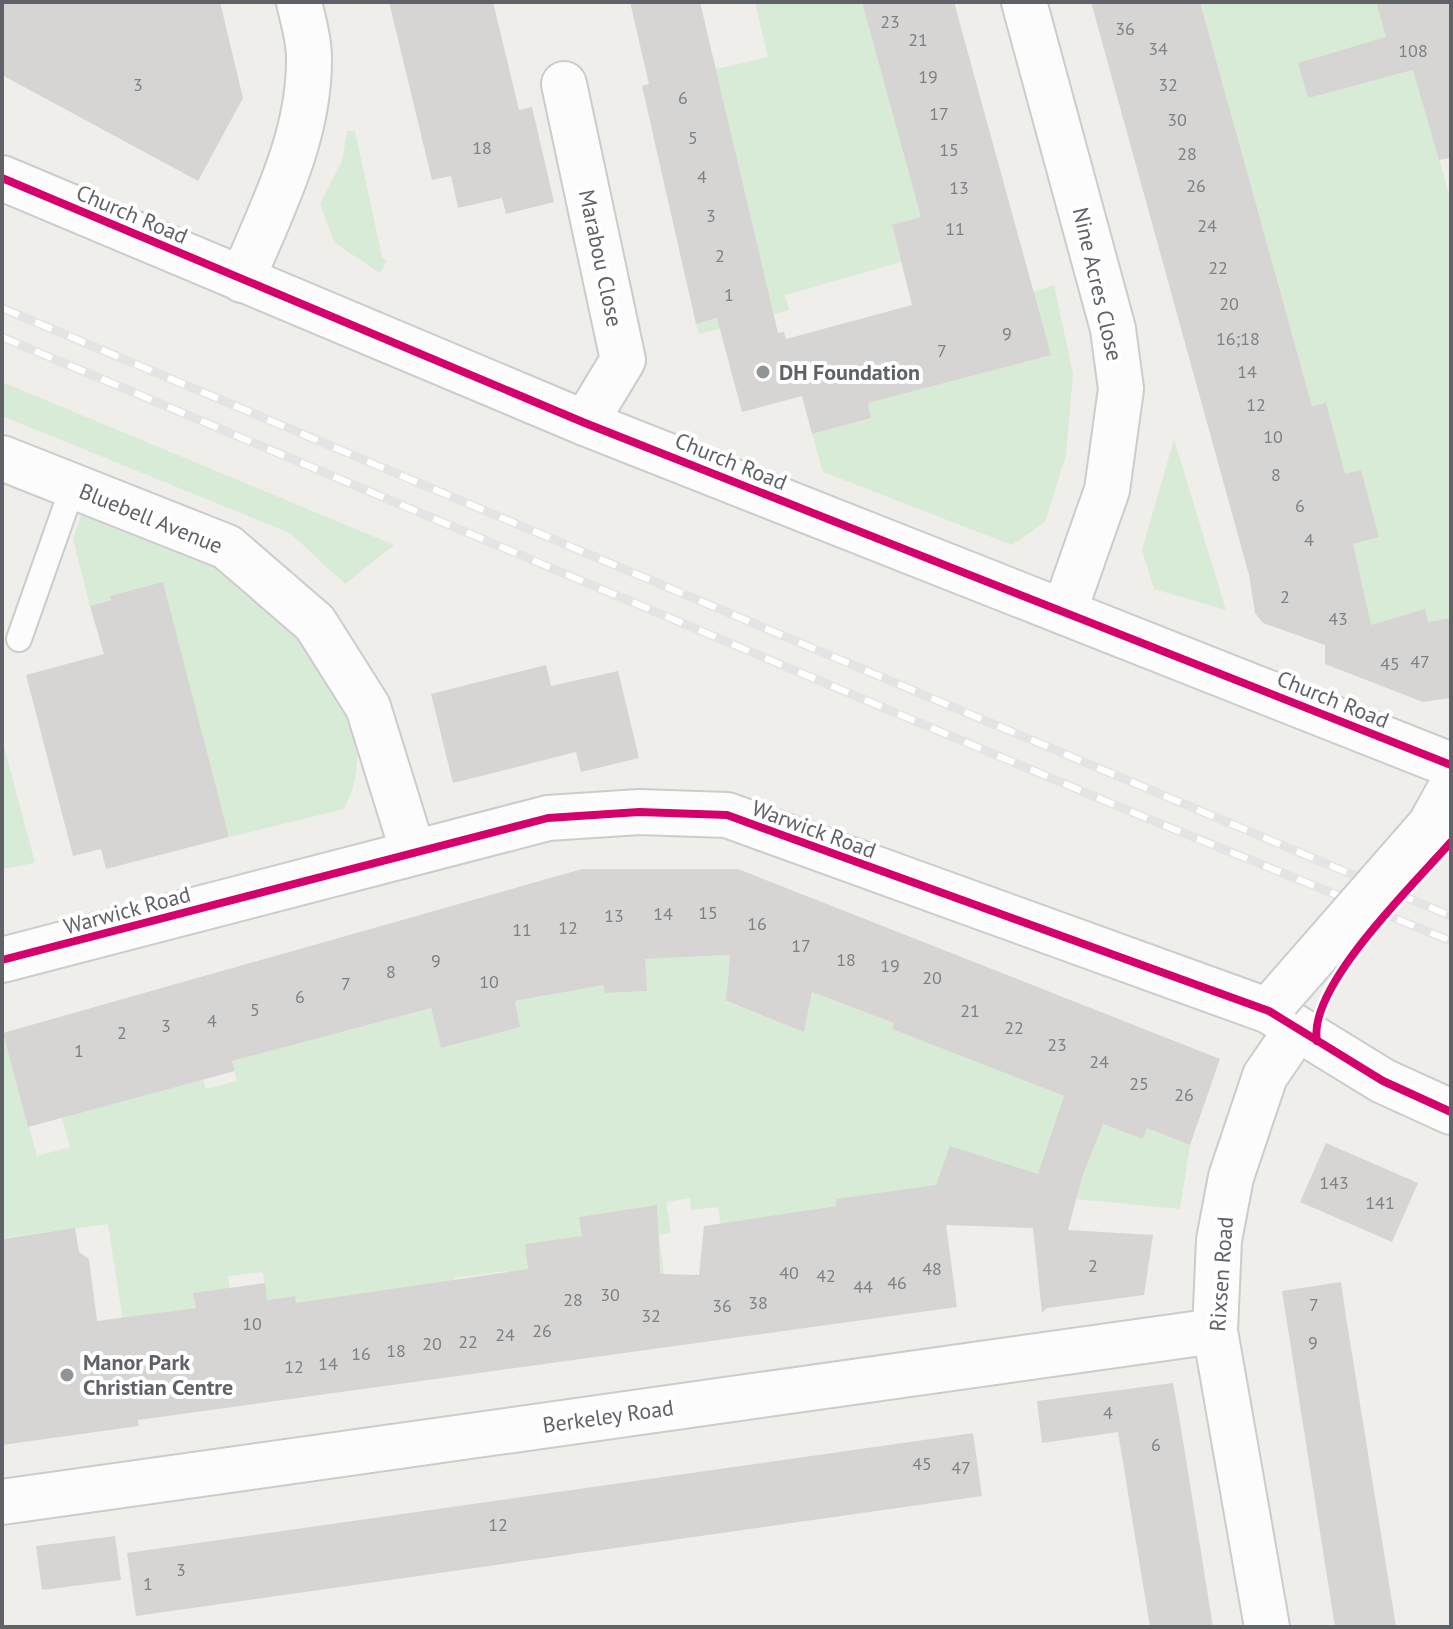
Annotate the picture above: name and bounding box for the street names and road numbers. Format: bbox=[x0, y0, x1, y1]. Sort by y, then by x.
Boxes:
street label: Church Road bbox=[72, 178, 192, 250]
street label: Marabou Close bbox=[573, 187, 629, 329]
street label: Nine Acres Close bbox=[1067, 205, 1129, 363]
street label: Church Road bbox=[671, 426, 791, 496]
street label: Bluebell Avenue bbox=[75, 477, 227, 559]
street label: Church Road bbox=[1273, 664, 1393, 734]
street label: Warwick Road bbox=[748, 794, 880, 864]
street label: Warwick Road bbox=[61, 880, 193, 940]
street label: Rixsen Road bbox=[1203, 1216, 1239, 1332]
street label: Berkeley Road bbox=[541, 1393, 675, 1439]

